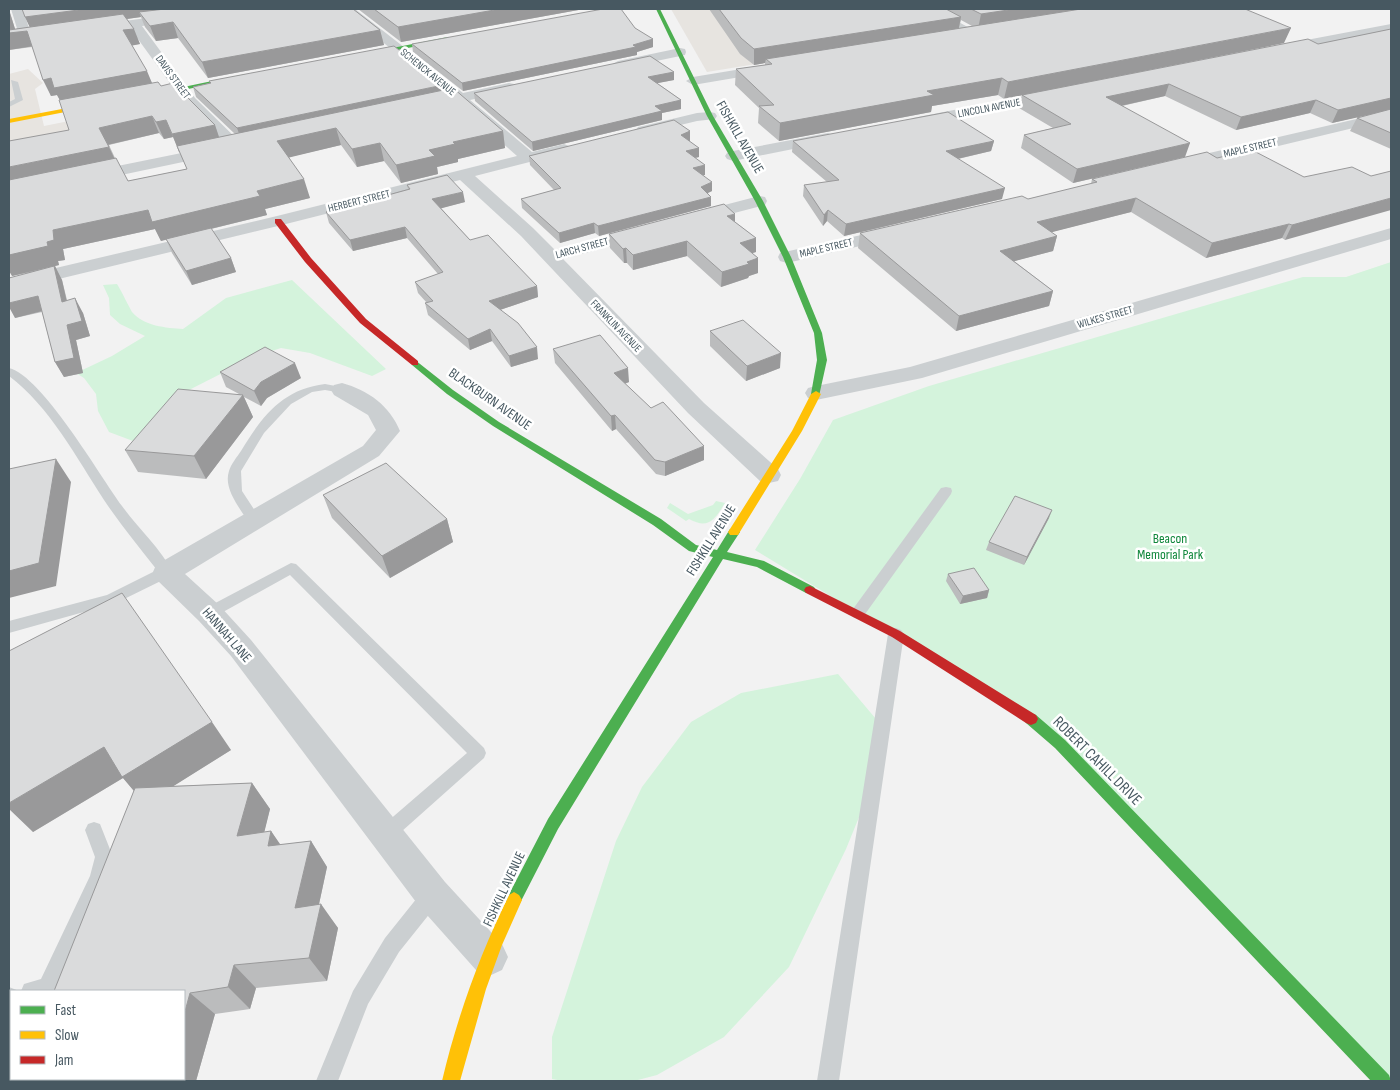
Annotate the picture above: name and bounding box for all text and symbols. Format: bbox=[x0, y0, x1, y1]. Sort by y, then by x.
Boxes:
street label: SCHENCK AVENUE bbox=[398, 46, 458, 98]
street label: DAVIS STREET bbox=[153, 53, 194, 102]
street label: LINCOLN AVENUE bbox=[957, 96, 1021, 120]
street label: FISHKILL AVENUE bbox=[712, 98, 768, 176]
street label: MAPLE STREET bbox=[1222, 135, 1278, 160]
street label: HERBERT STREET bbox=[327, 187, 392, 215]
street label: LARCH STREET bbox=[554, 235, 610, 261]
street label: MAPLE STREET bbox=[798, 235, 854, 260]
street label: FRANKLIN AVENUE bbox=[588, 297, 644, 355]
street label: WILKES STREET bbox=[1076, 303, 1135, 331]
street label: BLACKBURN AVENUE bbox=[445, 364, 535, 434]
street label: FISHKILL AVENUE bbox=[682, 501, 740, 579]
park label: Beacon Memorial Park bbox=[1137, 530, 1204, 563]
street label: HANNAH LANE bbox=[199, 604, 256, 666]
street label: ROBERT CAHILL DRIVE bbox=[1049, 713, 1145, 809]
street label: FISHKILL AVENUE bbox=[479, 849, 529, 929]
legend bbox=[10, 990, 185, 1080]
text: Fast bbox=[55, 1001, 77, 1020]
text: Slow bbox=[55, 1026, 79, 1045]
text: Jam bbox=[54, 1051, 73, 1070]

